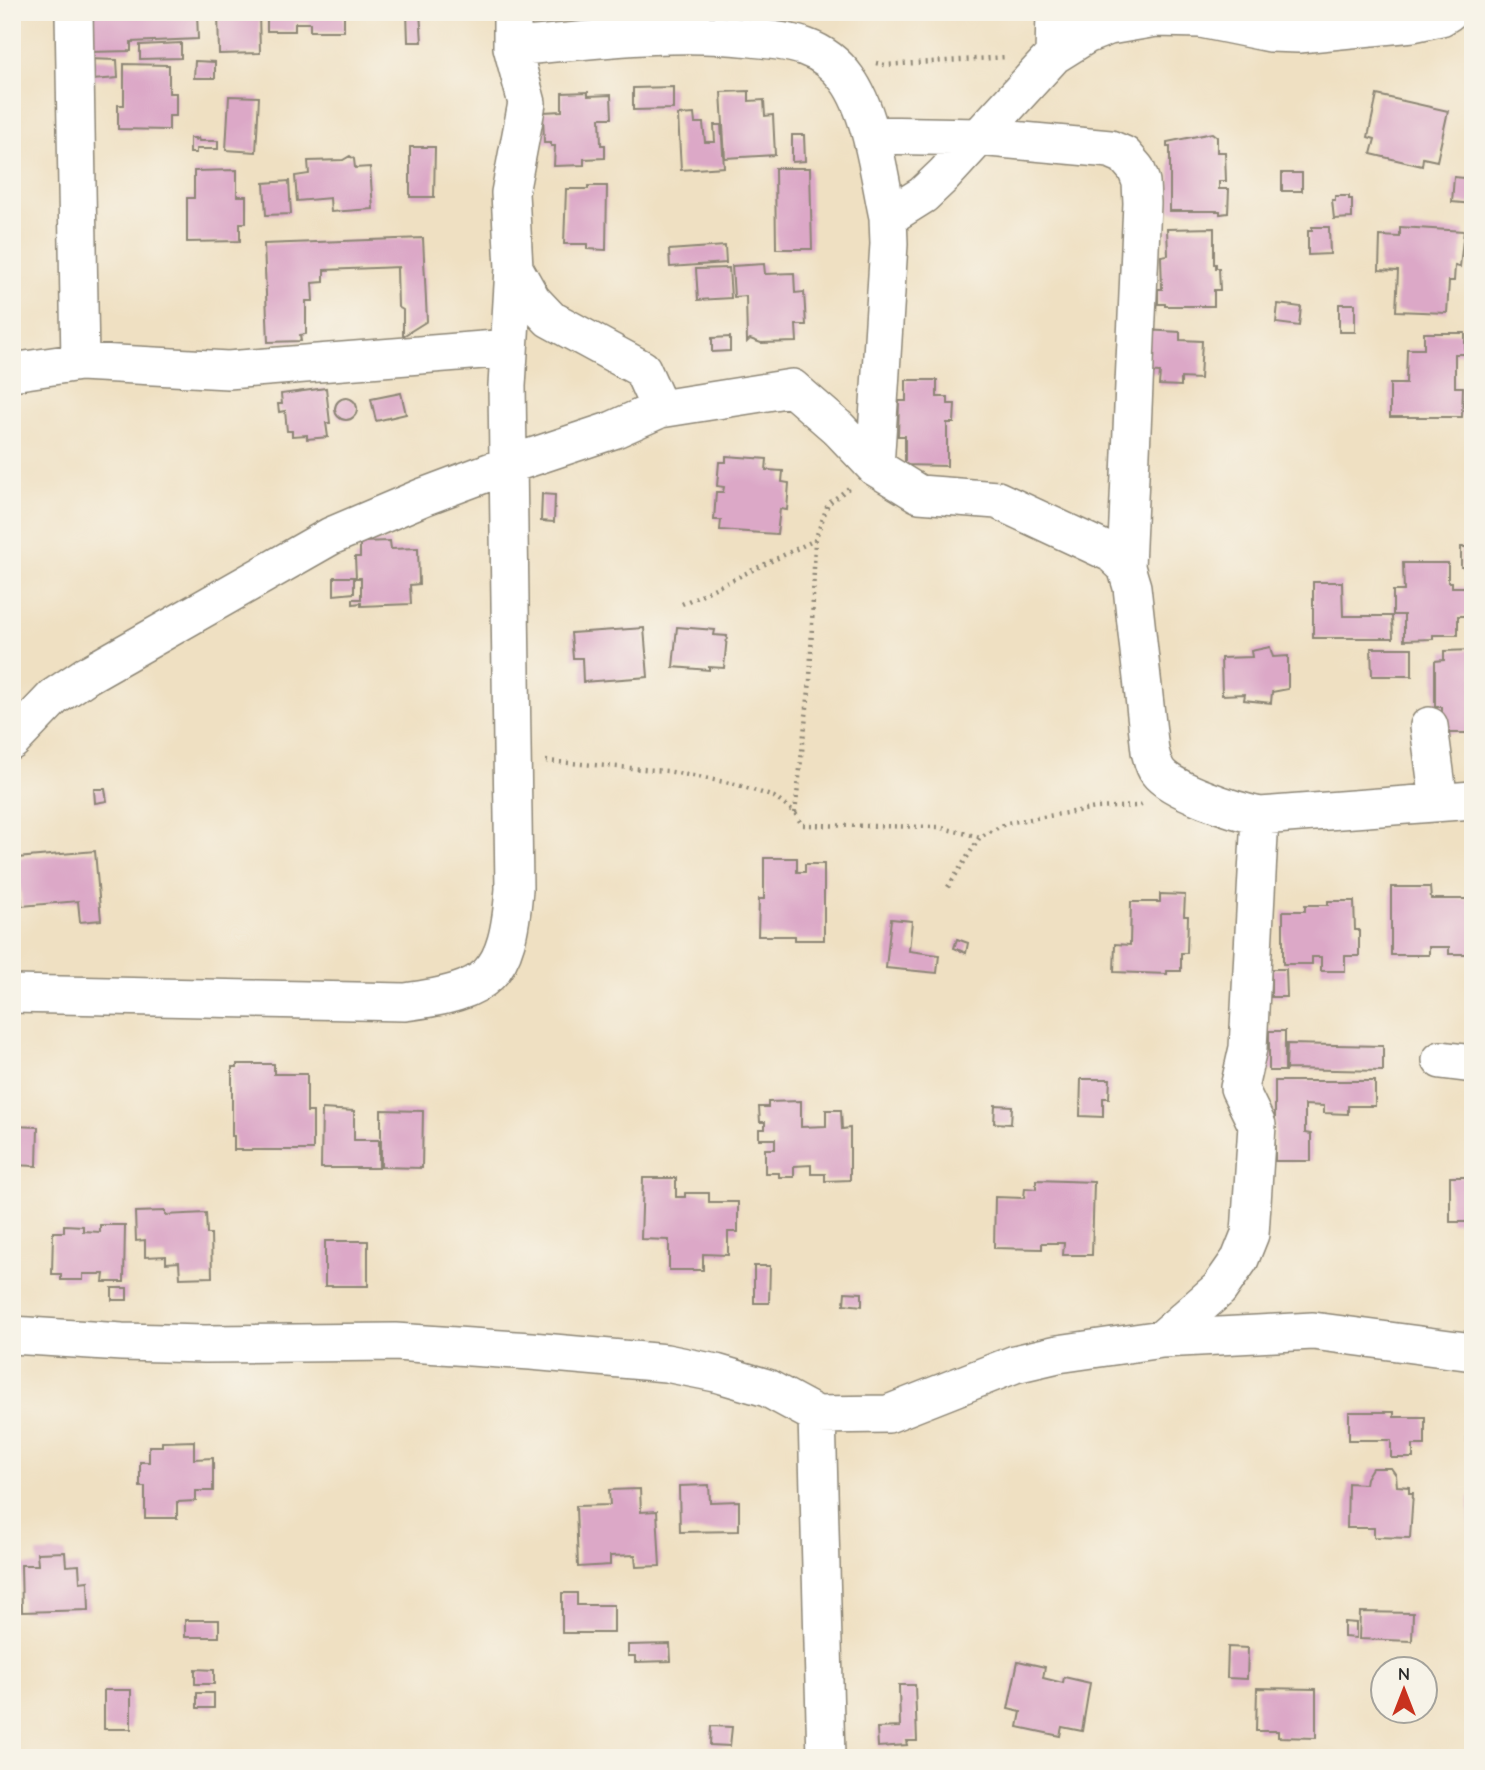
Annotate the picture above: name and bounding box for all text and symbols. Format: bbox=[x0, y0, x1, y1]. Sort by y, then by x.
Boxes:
north arrow bbox=[1370, 1654, 1440, 1724]
text: N bbox=[1398, 1663, 1410, 1685]

